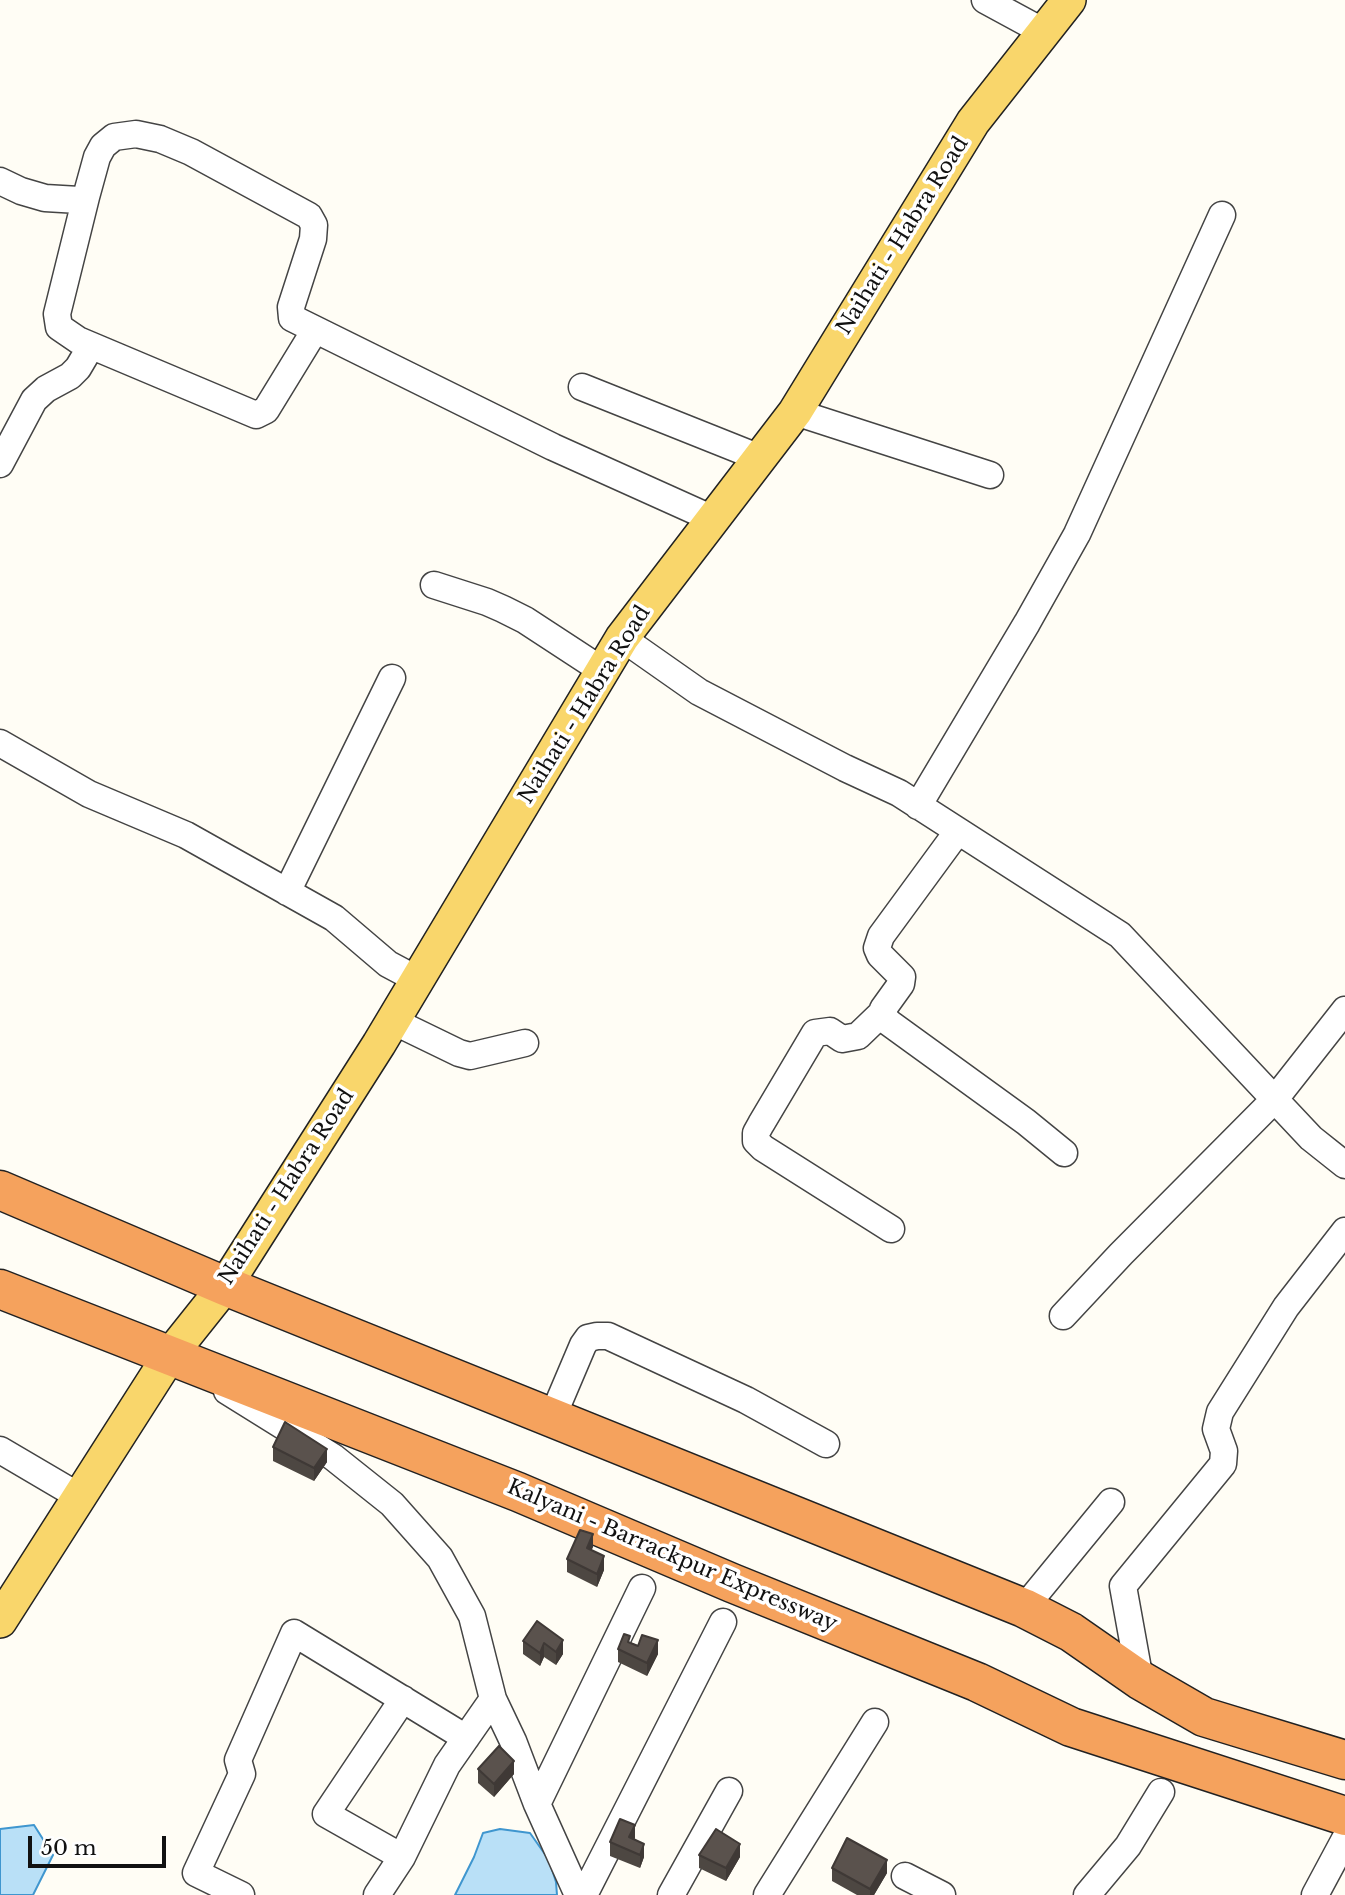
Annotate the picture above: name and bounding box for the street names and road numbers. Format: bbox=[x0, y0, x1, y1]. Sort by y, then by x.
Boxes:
street label: Naihati - Habra Road bbox=[832, 133, 974, 339]
street label: Naihati - Habra Road bbox=[514, 602, 656, 808]
street label: Naihati - Habra Road bbox=[214, 1084, 360, 1290]
street label: Kalyani - Barrackpur Expressway bbox=[503, 1475, 841, 1637]

